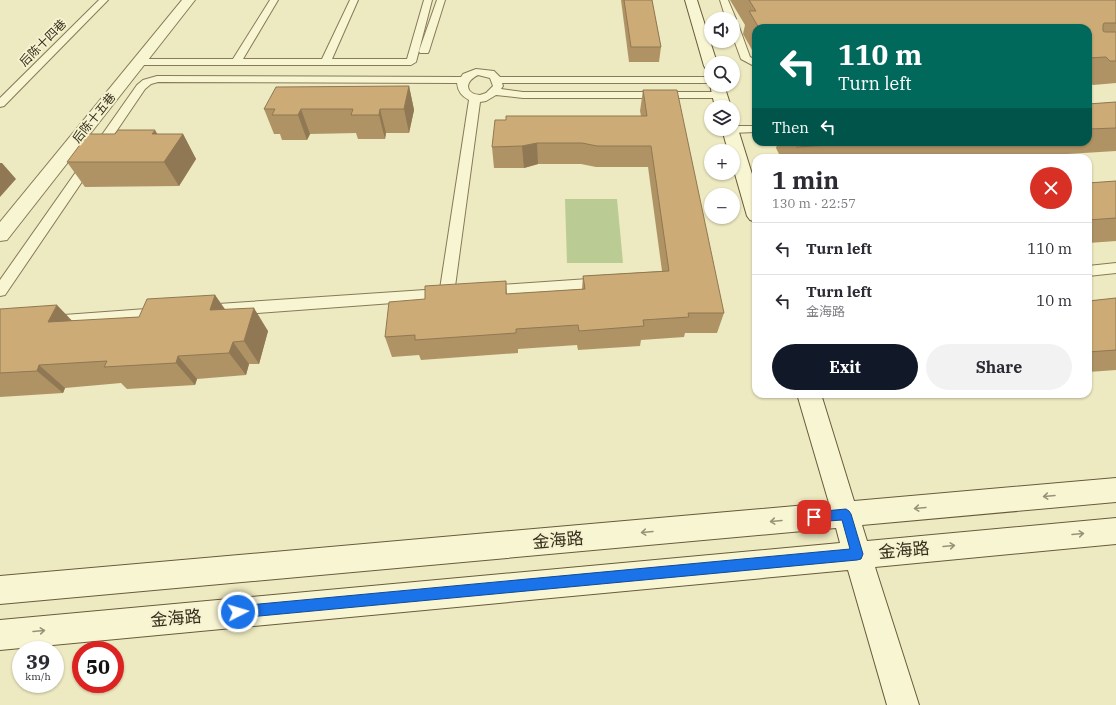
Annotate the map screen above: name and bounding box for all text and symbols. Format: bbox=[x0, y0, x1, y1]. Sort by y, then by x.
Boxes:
map controls bbox=[704, 12, 740, 224]
button: sound bbox=[704, 12, 740, 48]
street label: 后陈十四巷 bbox=[16, 16, 69, 69]
text: 110 m bbox=[838, 36, 922, 73]
icon: left bbox=[772, 40, 824, 92]
button: search bbox=[704, 56, 740, 92]
text: Turn left bbox=[838, 72, 912, 95]
street label: 后陈十五巷 bbox=[69, 90, 118, 146]
button: layers bbox=[704, 100, 740, 136]
icon: left bbox=[817, 116, 839, 138]
text: Then bbox=[772, 118, 809, 137]
button: + bbox=[704, 144, 740, 180]
text: 1 min bbox=[772, 164, 839, 196]
button: close bbox=[1030, 167, 1072, 209]
button: − bbox=[704, 188, 740, 224]
text: 130 m · 22:57 bbox=[772, 195, 856, 212]
icon: left bbox=[772, 238, 794, 260]
text: Turn left bbox=[806, 239, 872, 258]
text: 110 m bbox=[1027, 239, 1072, 258]
text: Turn left bbox=[806, 282, 872, 301]
icon: left bbox=[772, 290, 794, 312]
text: 10 m bbox=[1036, 291, 1072, 310]
text: 金海路 bbox=[806, 303, 845, 320]
button: Exit bbox=[772, 344, 918, 390]
button: Share bbox=[926, 344, 1072, 390]
one-way arrow bbox=[1043, 493, 1056, 500]
pin bbox=[797, 500, 831, 534]
one-way arrow bbox=[914, 504, 927, 511]
icon: arrive bbox=[803, 506, 825, 528]
one-way arrow bbox=[770, 517, 783, 524]
street label: 金海路 bbox=[532, 527, 584, 553]
one-way arrow bbox=[641, 529, 654, 536]
one-way arrow bbox=[1071, 531, 1084, 538]
street label: 金海路 bbox=[878, 537, 930, 563]
one-way arrow bbox=[942, 542, 955, 550]
position arrow bbox=[217, 591, 259, 633]
street label: 金海路 bbox=[150, 605, 202, 631]
one-way arrow bbox=[32, 627, 45, 635]
speed limit sign: 50 bbox=[72, 641, 124, 693]
text: 39 bbox=[26, 648, 50, 675]
text: km/h bbox=[25, 670, 51, 683]

